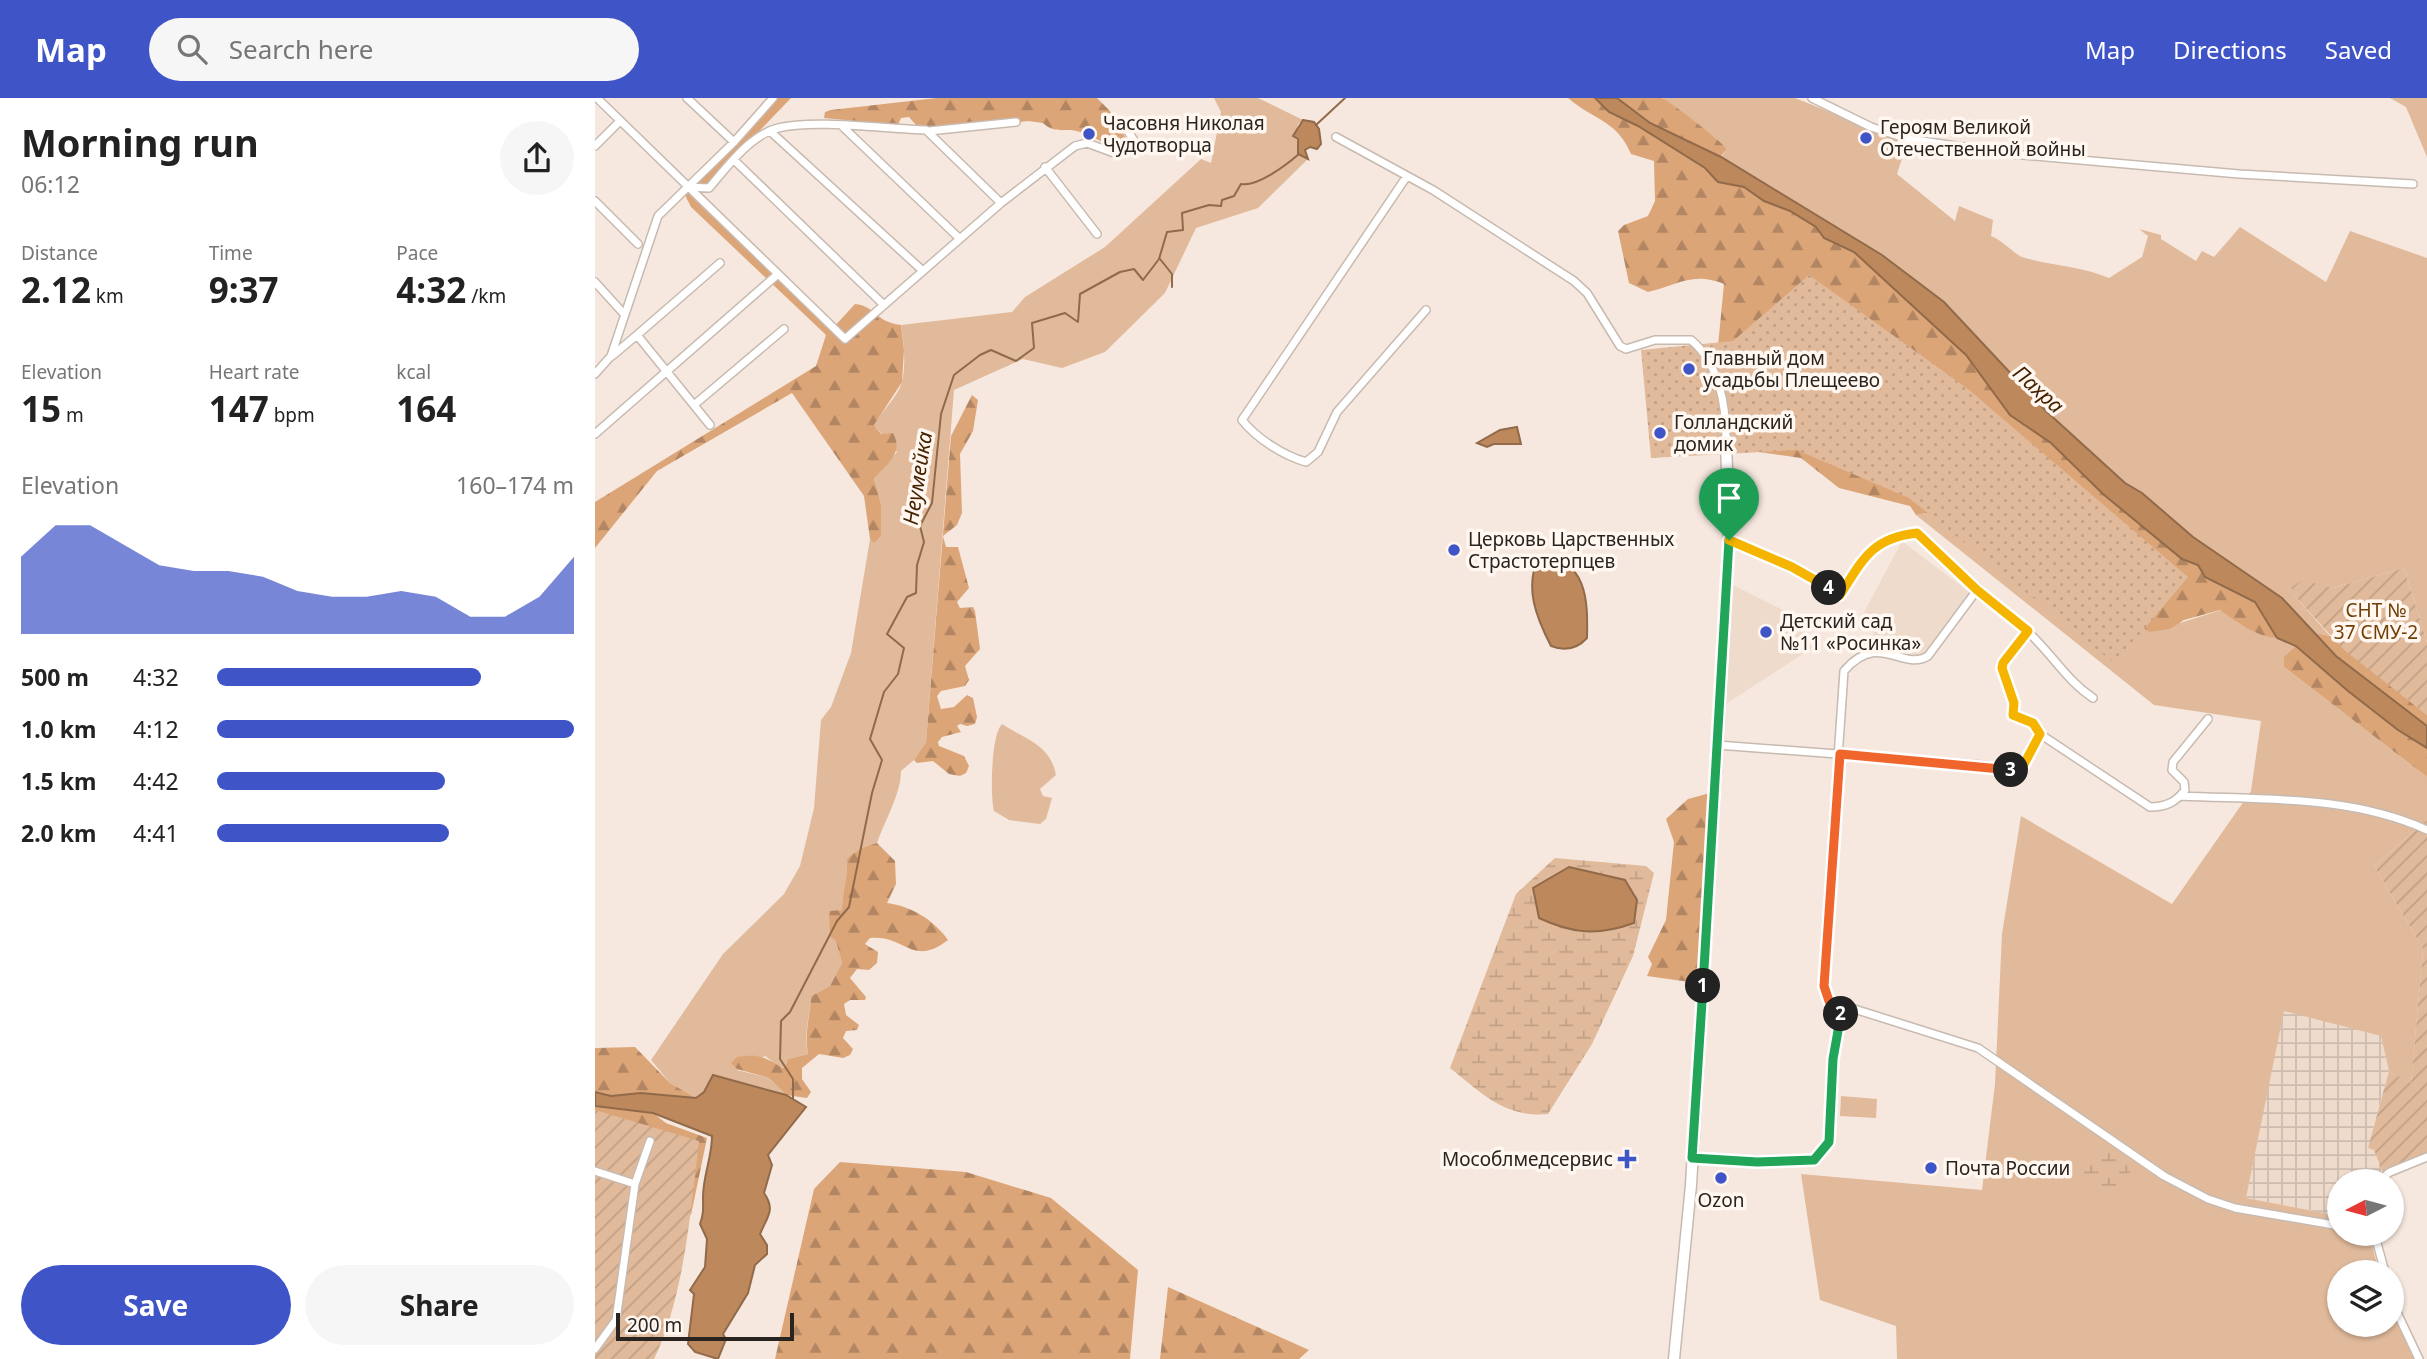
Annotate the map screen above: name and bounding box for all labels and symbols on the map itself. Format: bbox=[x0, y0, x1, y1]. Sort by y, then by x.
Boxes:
place label: Часовня Николая Чудотворца bbox=[1103, 110, 1265, 158]
place label: Героям Великой Отечественной войны bbox=[1880, 114, 2086, 162]
marker: Часовня Николая Чудотворца bbox=[1081, 126, 1097, 142]
marker: Героям Великой Отечественной войны bbox=[1858, 130, 1874, 146]
place label: Главный дом усадьбы Плещеево bbox=[1703, 345, 1880, 393]
water label: Пахра bbox=[2008, 359, 2071, 419]
marker: Главный дом усадьбы Плещеево bbox=[1681, 361, 1697, 377]
place label: Голландский домик bbox=[1674, 409, 1793, 457]
marker: Голландский домик bbox=[1652, 425, 1668, 441]
water label: Неумейка bbox=[896, 429, 938, 527]
pin bbox=[1699, 468, 1759, 540]
place label: Церковь Царственных Страстотерпцев bbox=[1468, 526, 1674, 574]
marker: Церковь Царственных Страстотерпцев bbox=[1446, 542, 1462, 558]
pin: 4 bbox=[1811, 570, 1847, 606]
park label: СНТ № 37 СМУ-2 bbox=[2334, 597, 2418, 645]
place label: Детский сад №11 «Росинка» bbox=[1780, 608, 1921, 656]
marker: Детский сад №11 «Росинка» bbox=[1758, 624, 1774, 640]
pin: 3 bbox=[1993, 752, 2029, 788]
pin: 1 bbox=[1685, 968, 1721, 1004]
pin: 2 bbox=[1823, 996, 1859, 1032]
place label: Мособлмедсервис bbox=[1442, 1146, 1613, 1172]
marker: Мособлмедсервис bbox=[1619, 1151, 1635, 1167]
place label: Почта России bbox=[1945, 1155, 2070, 1181]
marker: Почта России bbox=[1923, 1160, 1939, 1176]
north arrow bbox=[2327, 1169, 2405, 1246]
marker: Ozon bbox=[1713, 1170, 1729, 1186]
place label: Ozon bbox=[1697, 1187, 1745, 1213]
scale bar bbox=[616, 1310, 795, 1342]

